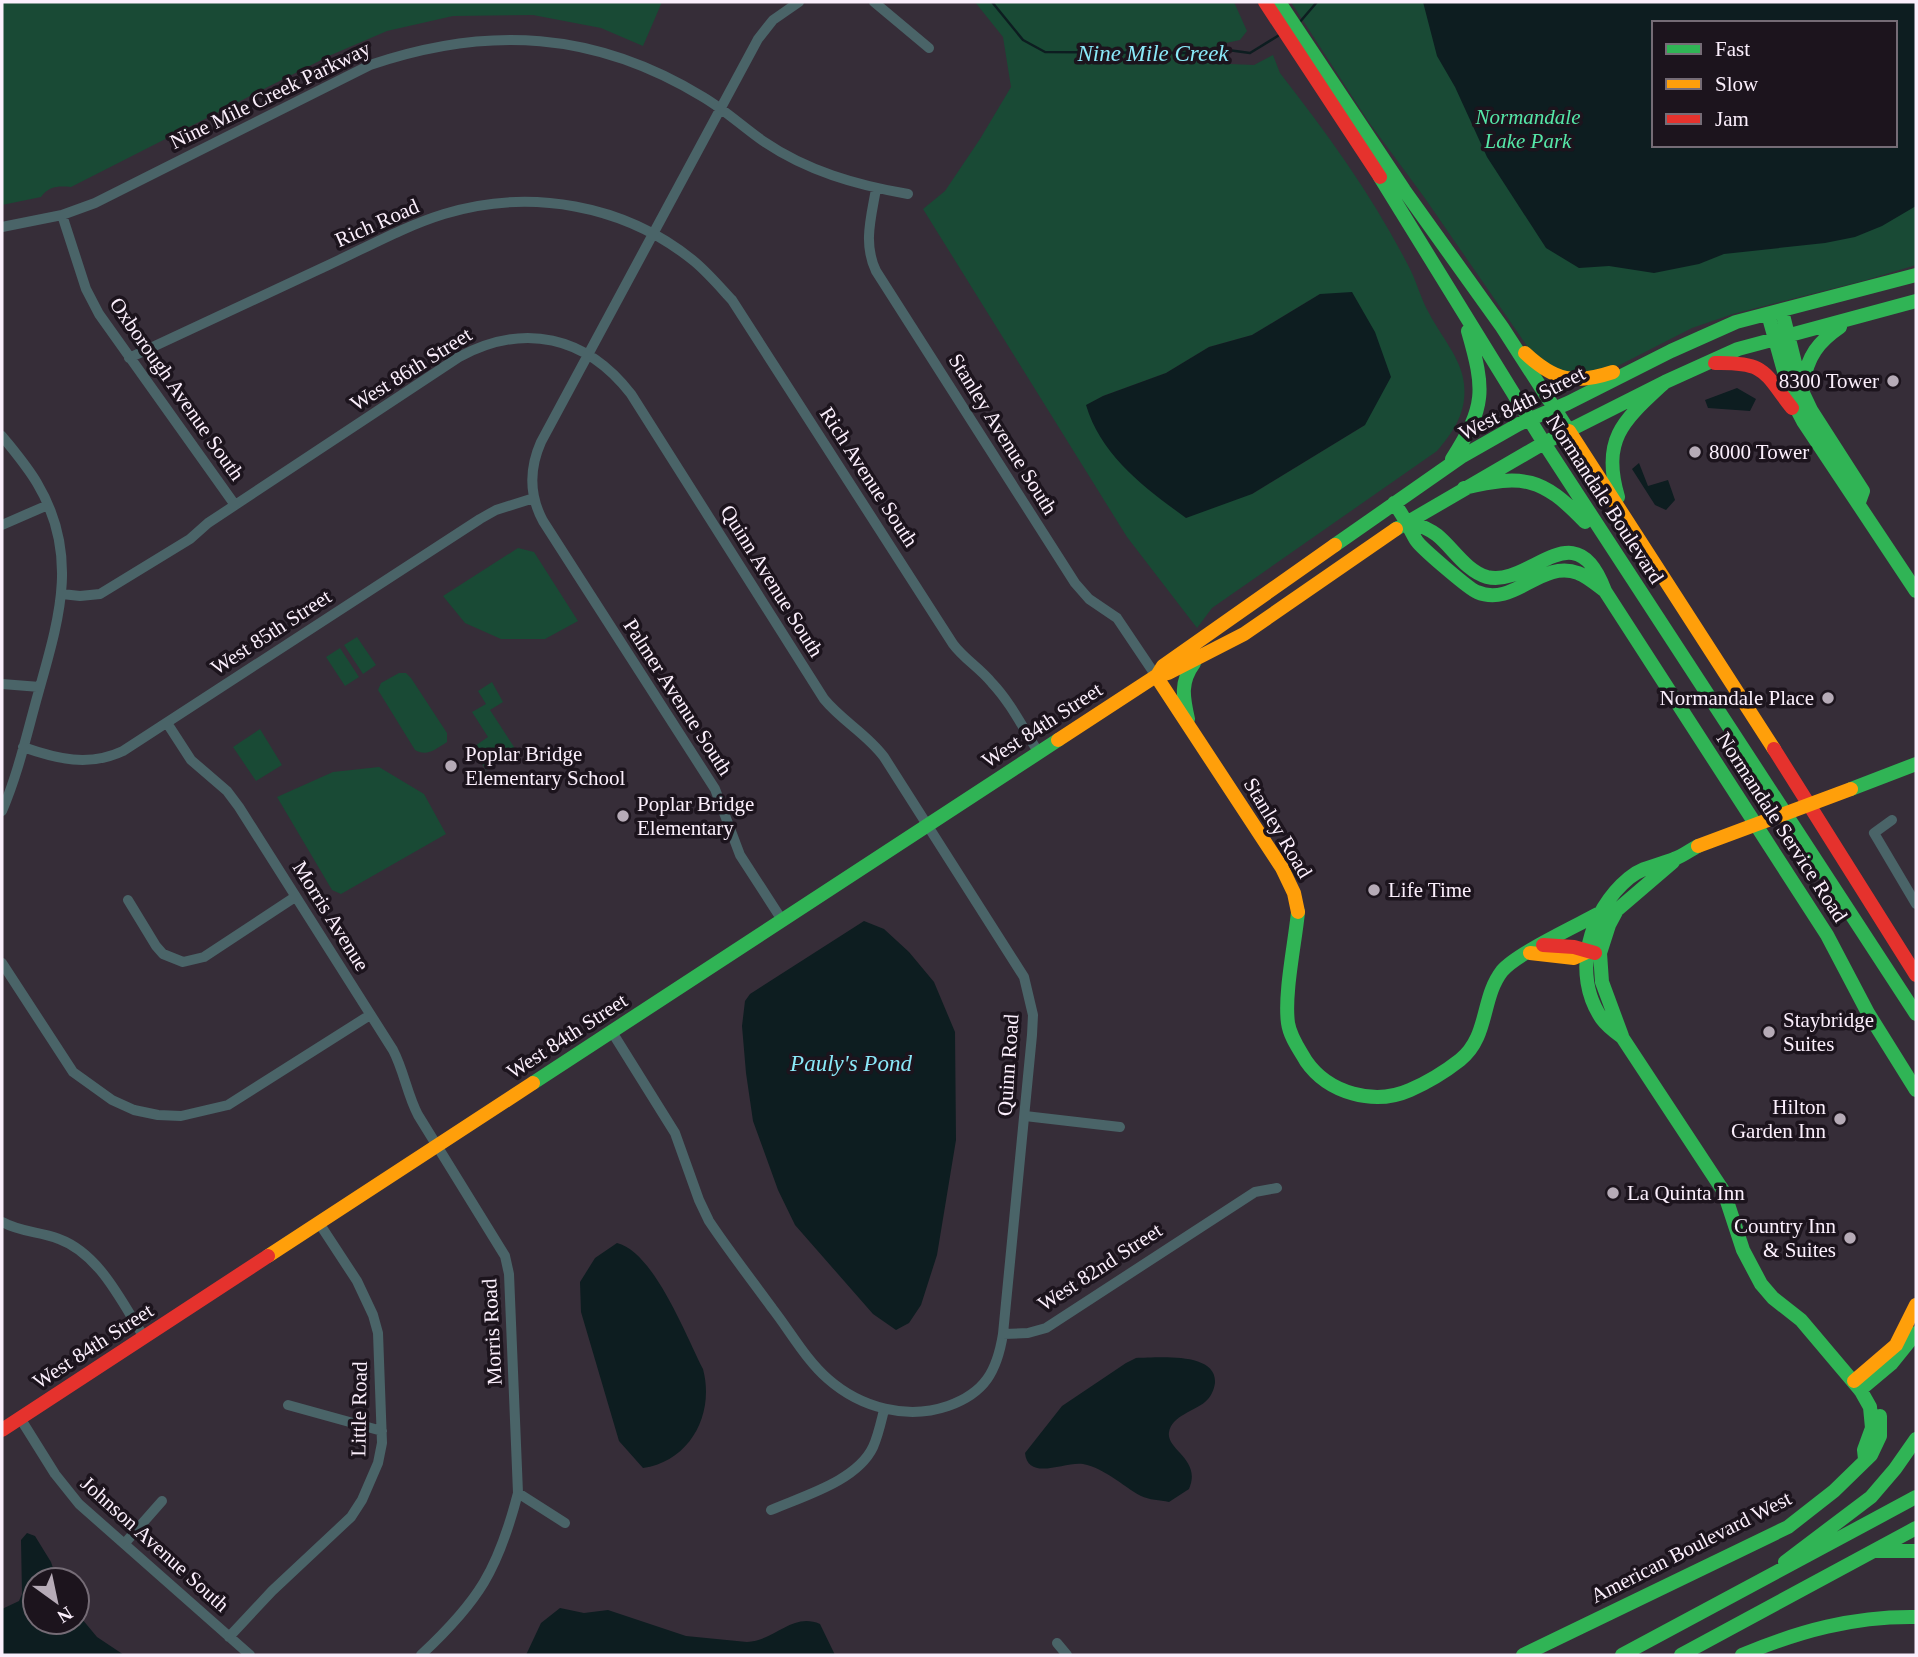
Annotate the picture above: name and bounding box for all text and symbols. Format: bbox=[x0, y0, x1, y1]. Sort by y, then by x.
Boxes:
legend bbox=[1652, 21, 1897, 147]
street label: Nine Mile Creek Parkway bbox=[166, 36, 375, 154]
text: Fast bbox=[1715, 37, 1750, 61]
water label: Nine Mile Creek bbox=[1076, 41, 1229, 66]
text: Slow bbox=[1715, 72, 1759, 96]
park label: Normandale Lake Park bbox=[1475, 105, 1581, 153]
text: Jam bbox=[1715, 107, 1749, 131]
street label: Rich Road bbox=[331, 194, 423, 252]
street label: Oxborough Avenue South bbox=[105, 293, 250, 485]
street label: West 86th Street bbox=[346, 322, 476, 416]
street label: Stanley Avenue South bbox=[944, 349, 1062, 519]
street label: West 84th Street bbox=[1455, 361, 1589, 445]
place label: 8300 Tower bbox=[1779, 369, 1879, 393]
marker: 8300 Tower bbox=[1885, 373, 1901, 389]
street label: Rich Avenue South bbox=[815, 403, 923, 552]
street label: Normandale Boulevard bbox=[1541, 410, 1669, 588]
place label: 8000 Tower bbox=[1709, 440, 1809, 464]
marker: 8000 Tower bbox=[1687, 444, 1703, 460]
street label: Quinn Avenue South bbox=[716, 501, 829, 662]
street label: West 85th Street bbox=[206, 584, 336, 680]
street label: Palmer Avenue South bbox=[618, 614, 738, 780]
street label: West 84th Street bbox=[977, 677, 1107, 773]
place label: Normandale Place bbox=[1659, 686, 1814, 710]
marker: Normandale Place bbox=[1820, 690, 1836, 706]
street label: Normandale Service Road bbox=[1712, 728, 1853, 927]
place label: Poplar Bridge Elementary School bbox=[465, 742, 626, 790]
marker: Poplar Bridge Elementary School bbox=[443, 758, 459, 774]
street label: Stanley Road bbox=[1239, 774, 1318, 883]
place label: Poplar Bridge Elementary bbox=[637, 792, 754, 840]
marker: Poplar Bridge Elementary bbox=[615, 808, 631, 824]
street label: Morris Avenue bbox=[288, 857, 374, 975]
place label: Life Time bbox=[1388, 878, 1471, 902]
marker: Life Time bbox=[1366, 882, 1382, 898]
street label: West 84th Street bbox=[502, 988, 632, 1084]
place label: Staybridge Suites bbox=[1783, 1008, 1874, 1056]
street label: Quinn Road bbox=[992, 1013, 1024, 1117]
marker: Staybridge Suites bbox=[1761, 1024, 1777, 1040]
water label: Pauly's Pond bbox=[789, 1051, 912, 1076]
place label: Hilton Garden Inn bbox=[1731, 1095, 1826, 1143]
marker: Hilton Garden Inn bbox=[1832, 1111, 1848, 1127]
place label: La Quinta Inn bbox=[1627, 1181, 1745, 1205]
marker: La Quinta Inn bbox=[1605, 1185, 1621, 1201]
place label: Country Inn & Suites bbox=[1734, 1214, 1836, 1262]
street label: West 82nd Street bbox=[1034, 1218, 1167, 1316]
marker: Country Inn & Suites bbox=[1842, 1230, 1858, 1246]
street label: Morris Road bbox=[477, 1278, 507, 1386]
street label: West 84th Street bbox=[28, 1298, 158, 1394]
street label: Little Road bbox=[346, 1361, 372, 1457]
street label: Johnson Avenue South bbox=[76, 1471, 234, 1617]
street label: American Boulevard West bbox=[1587, 1486, 1795, 1608]
north arrow bbox=[21, 1566, 91, 1636]
text: N bbox=[53, 1602, 76, 1628]

